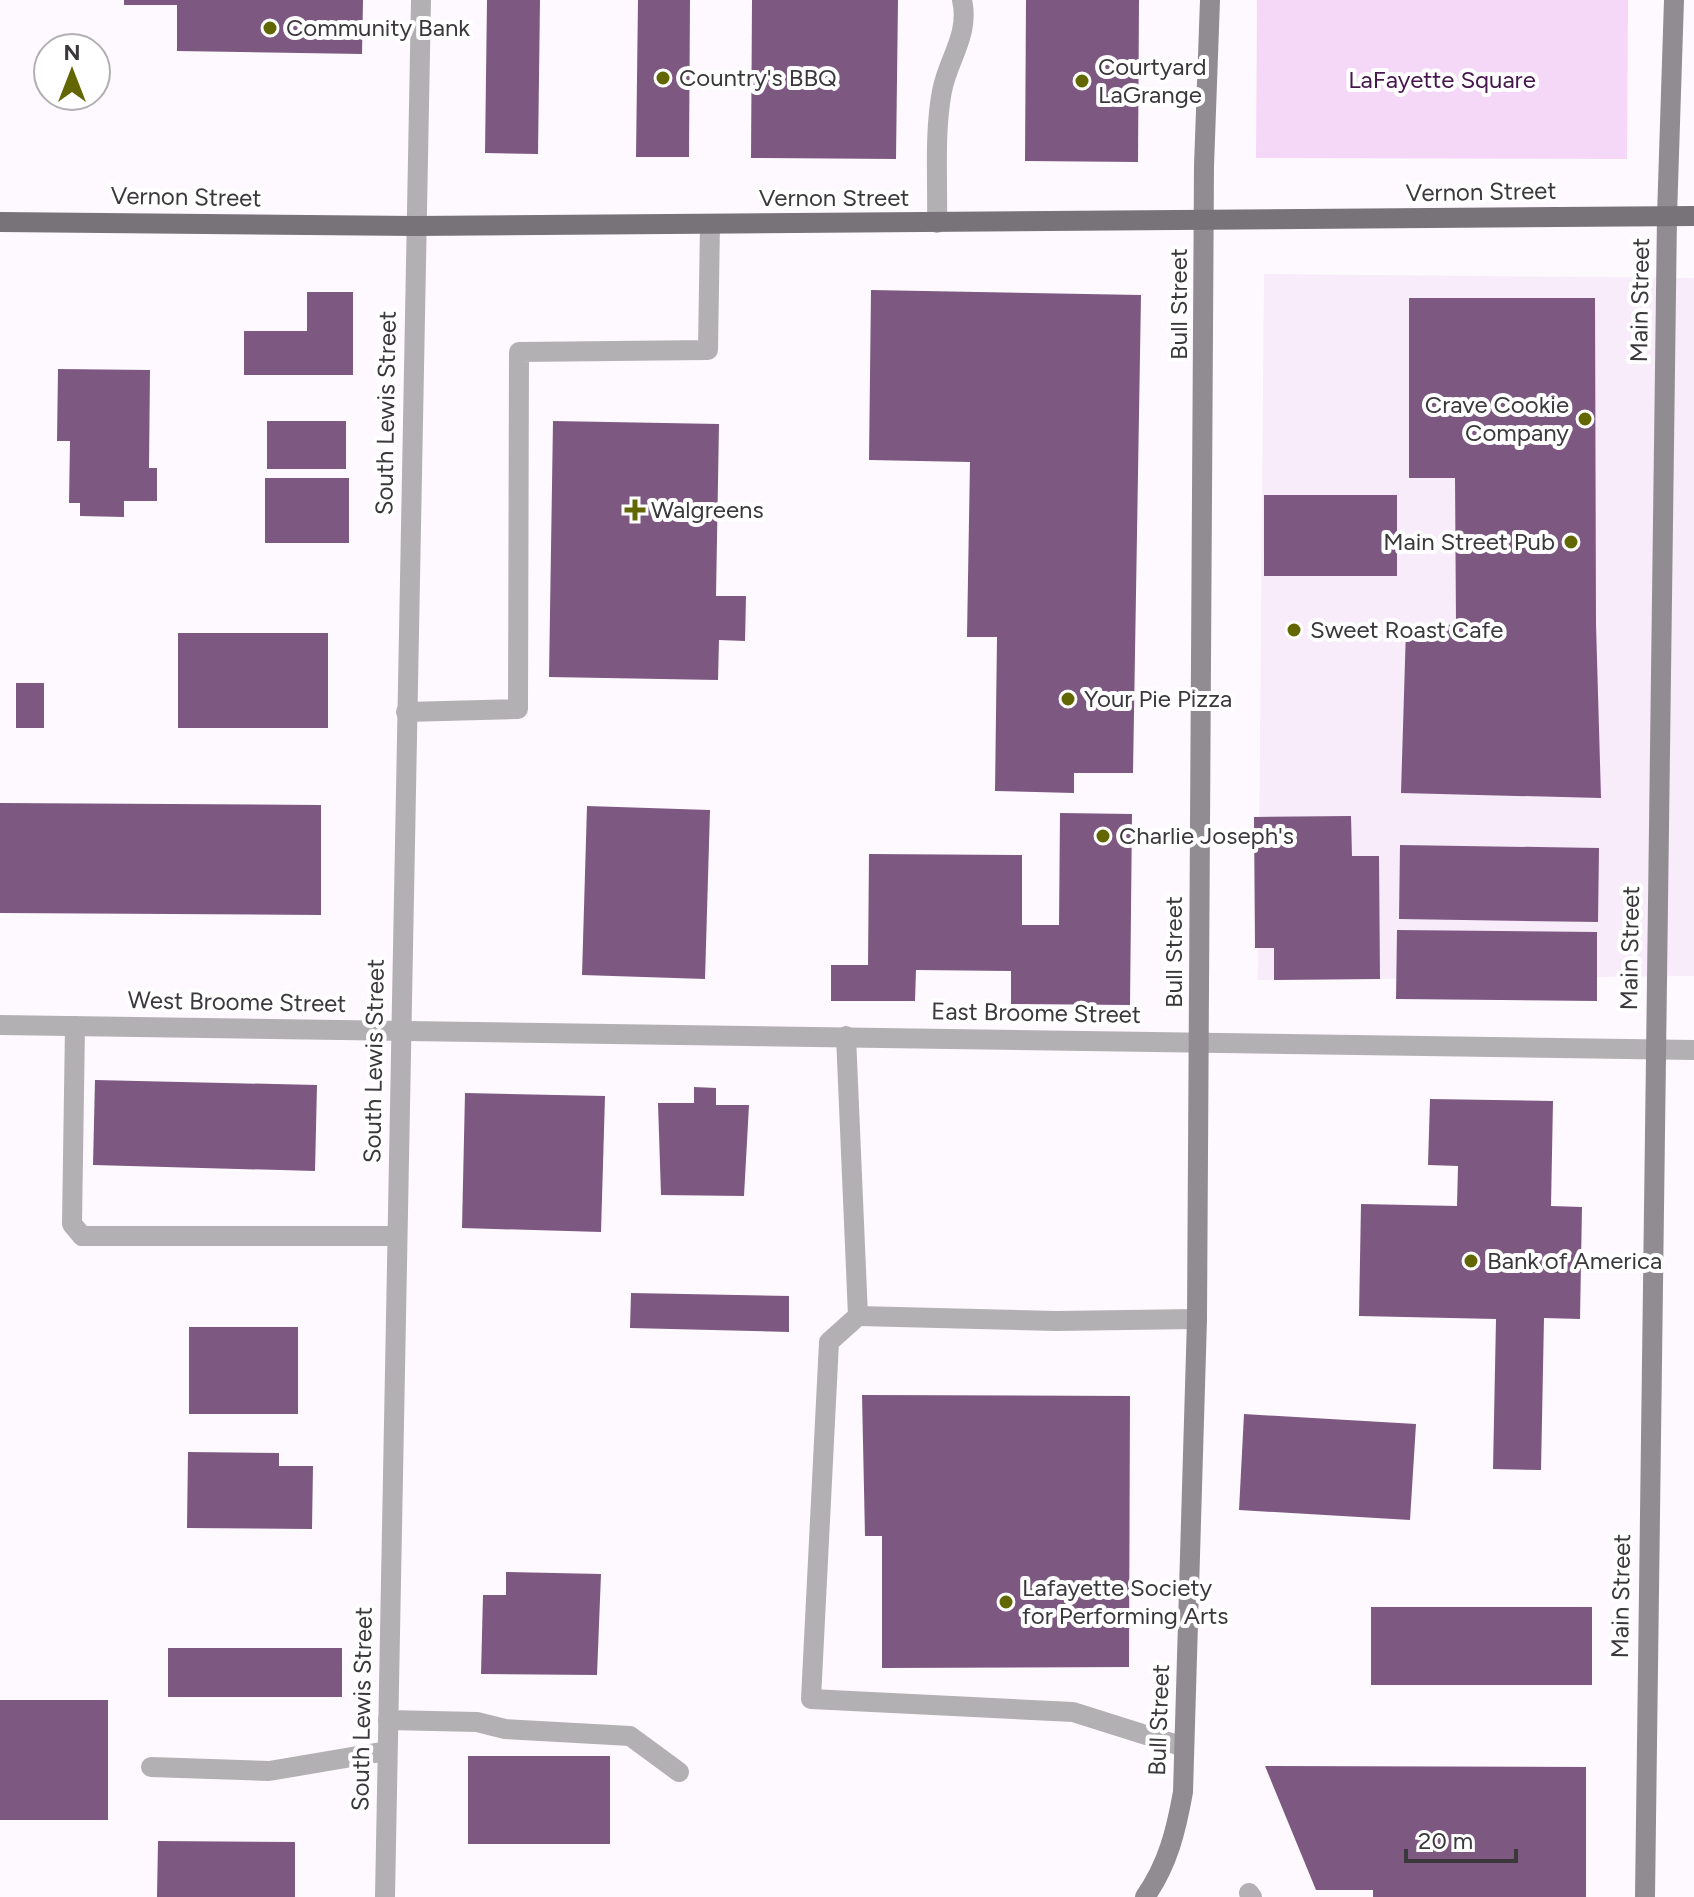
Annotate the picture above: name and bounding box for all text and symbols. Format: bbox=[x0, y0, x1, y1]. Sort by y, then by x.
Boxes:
place label: Community Bank bbox=[286, 13, 470, 42]
marker: Community Bank bbox=[261, 19, 279, 37]
north arrow bbox=[32, 32, 112, 112]
text: N bbox=[63, 39, 81, 66]
place label: Courtyard LaGrange bbox=[1098, 52, 1207, 109]
place label: Country's BBQ bbox=[679, 63, 837, 92]
park label: LaFayette Square bbox=[1348, 65, 1536, 94]
marker: Country's BBQ bbox=[654, 69, 672, 87]
marker: Courtyard LaGrange bbox=[1073, 72, 1091, 90]
street label: Vernon Street bbox=[1405, 176, 1557, 207]
street label: Vernon Street bbox=[110, 181, 262, 212]
street label: Vernon Street bbox=[759, 183, 909, 212]
street label: Main Street bbox=[1624, 237, 1655, 363]
street label: Bull Street bbox=[1164, 248, 1193, 360]
street label: South Lewis Street bbox=[369, 311, 402, 515]
place label: Crave Cookie Company bbox=[1425, 390, 1569, 447]
marker: Crave Cookie Company bbox=[1576, 410, 1594, 428]
place label: Walgreens bbox=[651, 495, 764, 524]
marker: Walgreens bbox=[626, 501, 644, 519]
place label: Main Street Pub bbox=[1383, 527, 1555, 556]
marker: Main Street Pub bbox=[1562, 533, 1580, 551]
place label: Sweet Roast Cafe bbox=[1310, 615, 1503, 644]
marker: Sweet Roast Cafe bbox=[1285, 621, 1303, 639]
place label: Your Pie Pizza bbox=[1084, 684, 1232, 713]
marker: Your Pie Pizza bbox=[1059, 690, 1077, 708]
place label: Charlie Joseph's bbox=[1119, 821, 1294, 850]
marker: Charlie Joseph's bbox=[1094, 827, 1112, 845]
street label: Main Street bbox=[1614, 885, 1645, 1011]
street label: Bull Street bbox=[1159, 896, 1188, 1008]
street label: South Lewis Street bbox=[357, 959, 390, 1163]
street label: West Broome Street bbox=[127, 985, 347, 1018]
street label: East Broome Street bbox=[931, 996, 1141, 1029]
place label: Bank of America bbox=[1487, 1246, 1662, 1275]
marker: Bank of America bbox=[1462, 1252, 1480, 1270]
street label: Main Street bbox=[1605, 1533, 1636, 1659]
place label: Lafayette Society for Performing Arts bbox=[1022, 1573, 1228, 1630]
marker: Lafayette Society for Performing Arts bbox=[997, 1593, 1015, 1611]
street label: South Lewis Street bbox=[345, 1607, 378, 1811]
street label: Bull Street bbox=[1142, 1664, 1175, 1776]
scale bar bbox=[1406, 1813, 1516, 1863]
text: 20 m bbox=[1418, 1826, 1473, 1855]

